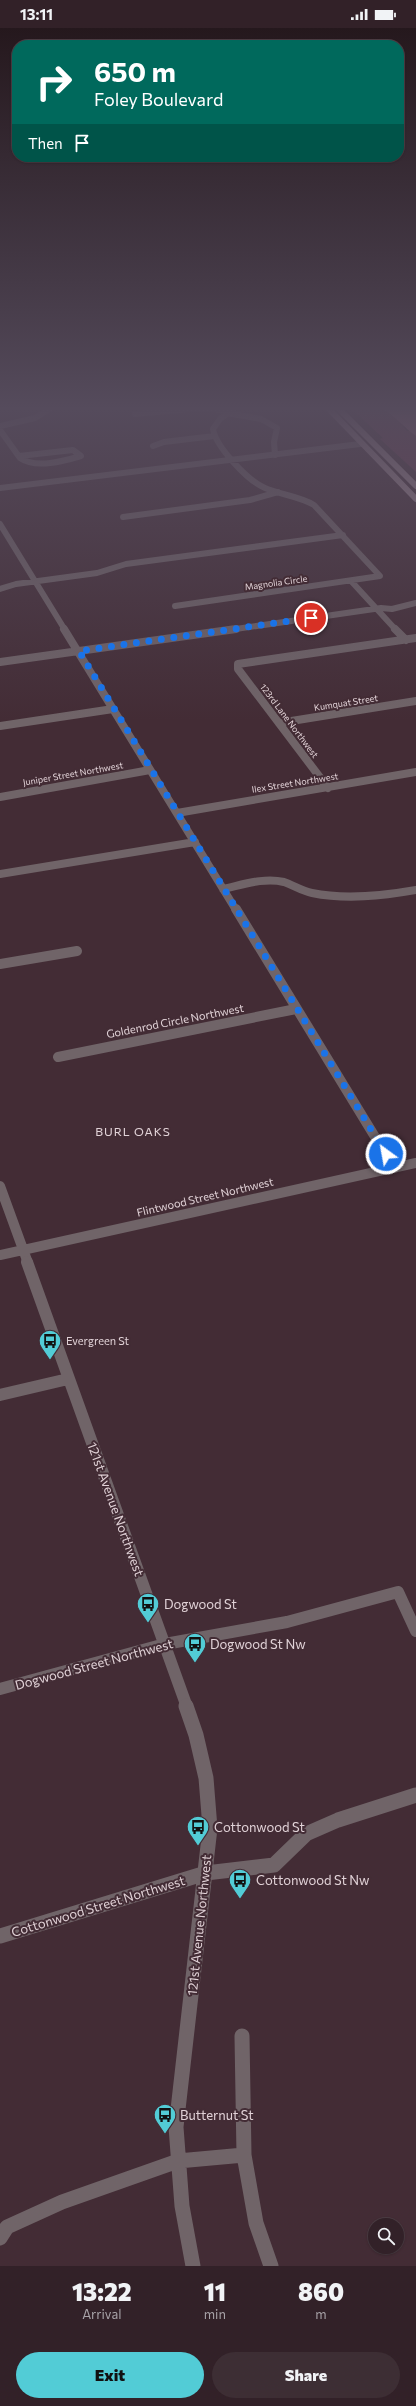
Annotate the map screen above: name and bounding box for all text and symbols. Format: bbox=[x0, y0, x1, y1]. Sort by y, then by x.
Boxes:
text: 13:11 bbox=[20, 5, 53, 23]
text: 650 m bbox=[94, 54, 176, 88]
icon: right bbox=[28, 56, 80, 108]
text: Foley Boulevard bbox=[94, 88, 223, 110]
icon: arrive bbox=[71, 132, 93, 154]
text: Then bbox=[28, 134, 63, 152]
street label: Magnolia Circle bbox=[244, 573, 308, 592]
pin bbox=[294, 601, 328, 635]
icon: arrive bbox=[300, 607, 322, 629]
street label: 123rd Lane Northwest bbox=[258, 681, 321, 760]
street label: Kumquat Street bbox=[313, 692, 379, 713]
street label: Juniper Street Northwest bbox=[22, 759, 124, 788]
street label: Ilex Street Northwest bbox=[251, 770, 339, 795]
street label: Goldenrod Circle Northwest bbox=[105, 1001, 245, 1040]
district label: BURL OAKS bbox=[95, 1124, 171, 1138]
position arrow bbox=[365, 1133, 407, 1175]
street label: Flintwood Street Northwest bbox=[135, 1174, 275, 1219]
bus stop icon: Evergreen St bbox=[37, 1328, 63, 1361]
place label: Evergreen St bbox=[66, 1334, 130, 1347]
street label: 121st Avenue Northwest bbox=[84, 1440, 148, 1578]
bus stop icon: Dogwood St bbox=[135, 1591, 161, 1624]
place label: Dogwood St bbox=[164, 1596, 237, 1612]
bus stop icon: Dogwood St Nw bbox=[182, 1631, 208, 1664]
street label: Dogwood Street Northwest bbox=[13, 1635, 175, 1693]
place label: Dogwood St Nw bbox=[210, 1636, 306, 1652]
bus stop icon: Cottonwood St bbox=[185, 1814, 211, 1847]
place label: Cottonwood St bbox=[214, 1819, 305, 1835]
street label: 121st Avenue Northwest bbox=[184, 1854, 214, 1996]
bus stop icon: Cottonwood St Nw bbox=[227, 1867, 253, 1900]
street label: Cottonwood Street Northwest bbox=[9, 1872, 187, 1940]
place label: Cottonwood St Nw bbox=[256, 1872, 370, 1888]
bus stop icon: Butternut St bbox=[152, 2102, 178, 2135]
place label: Butternut St bbox=[180, 2107, 254, 2123]
map controls bbox=[368, 2218, 404, 2254]
button: search bbox=[368, 2218, 404, 2254]
text: 13:22 bbox=[72, 2277, 132, 2306]
text: 11 bbox=[204, 2277, 226, 2306]
text: 860 bbox=[298, 2277, 344, 2306]
text: Arrival bbox=[82, 2306, 121, 2322]
text: min bbox=[204, 2306, 226, 2322]
text: m bbox=[315, 2306, 327, 2322]
button: Exit bbox=[16, 2352, 204, 2398]
button: Share bbox=[212, 2352, 400, 2398]

